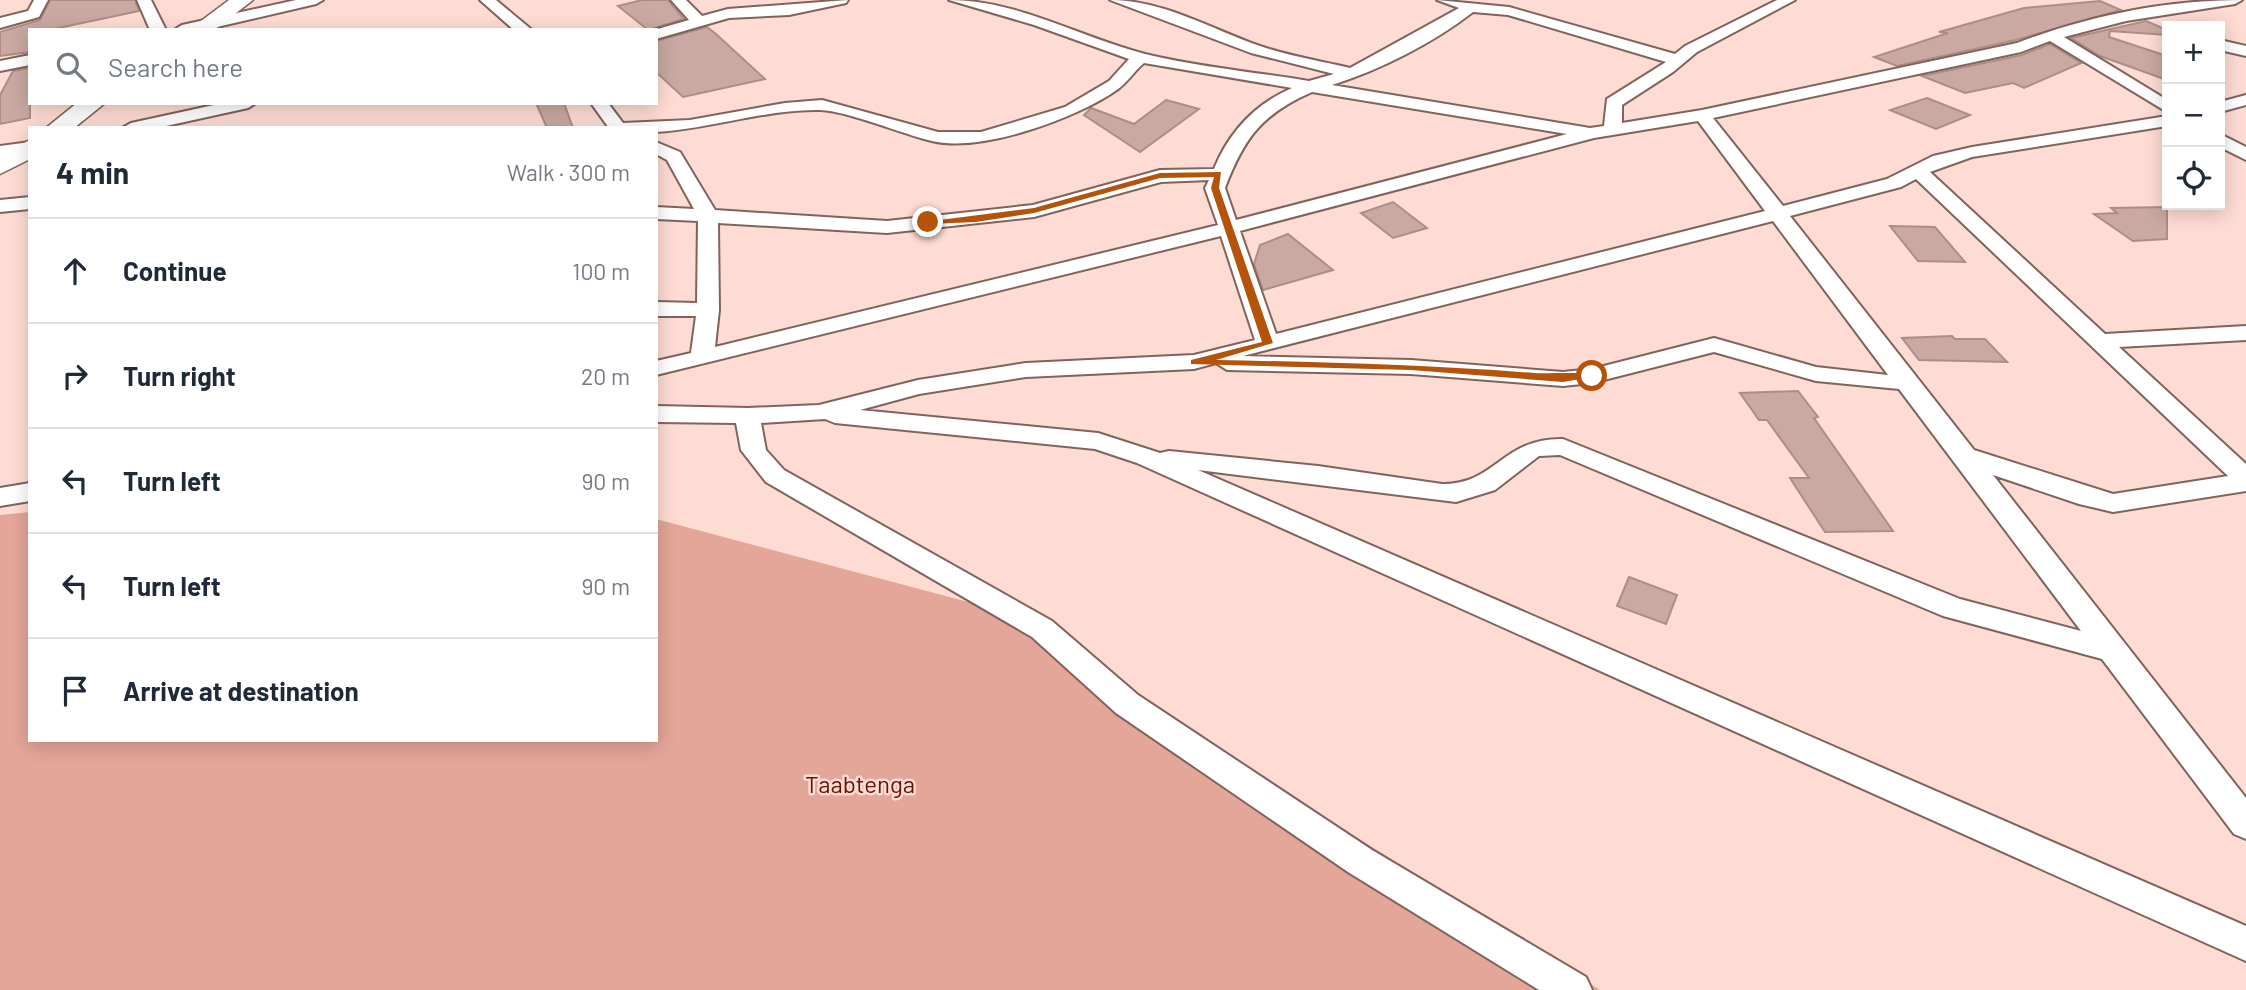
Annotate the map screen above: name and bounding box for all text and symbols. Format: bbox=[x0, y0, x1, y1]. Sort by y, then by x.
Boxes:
map controls bbox=[2162, 21, 2225, 210]
button: + bbox=[2162, 21, 2225, 84]
search box bbox=[28, 28, 658, 105]
icon: search bbox=[52, 48, 90, 86]
text: Search here bbox=[108, 51, 243, 82]
button: − bbox=[2162, 84, 2225, 147]
button: locate bbox=[2162, 147, 2225, 210]
text: 4 min bbox=[56, 154, 129, 190]
text: Walk · 300 m bbox=[507, 158, 630, 186]
route end bbox=[912, 206, 943, 237]
icon: ahead bbox=[56, 252, 94, 290]
text: Continue bbox=[123, 255, 227, 286]
text: 100 m bbox=[572, 257, 630, 285]
icon: right bbox=[56, 357, 94, 395]
text: Turn right bbox=[123, 360, 236, 391]
route start bbox=[1576, 360, 1607, 391]
text: 20 m bbox=[581, 362, 630, 390]
icon: left bbox=[56, 462, 94, 500]
text: Turn left bbox=[123, 465, 221, 496]
text: 90 m bbox=[581, 467, 630, 495]
icon: left bbox=[56, 567, 94, 605]
text: Turn left bbox=[123, 570, 221, 601]
text: 90 m bbox=[581, 572, 630, 600]
icon: arrive bbox=[56, 672, 94, 710]
text: Arrive at destination bbox=[123, 675, 359, 706]
park label: Taabtenga bbox=[805, 769, 915, 798]

